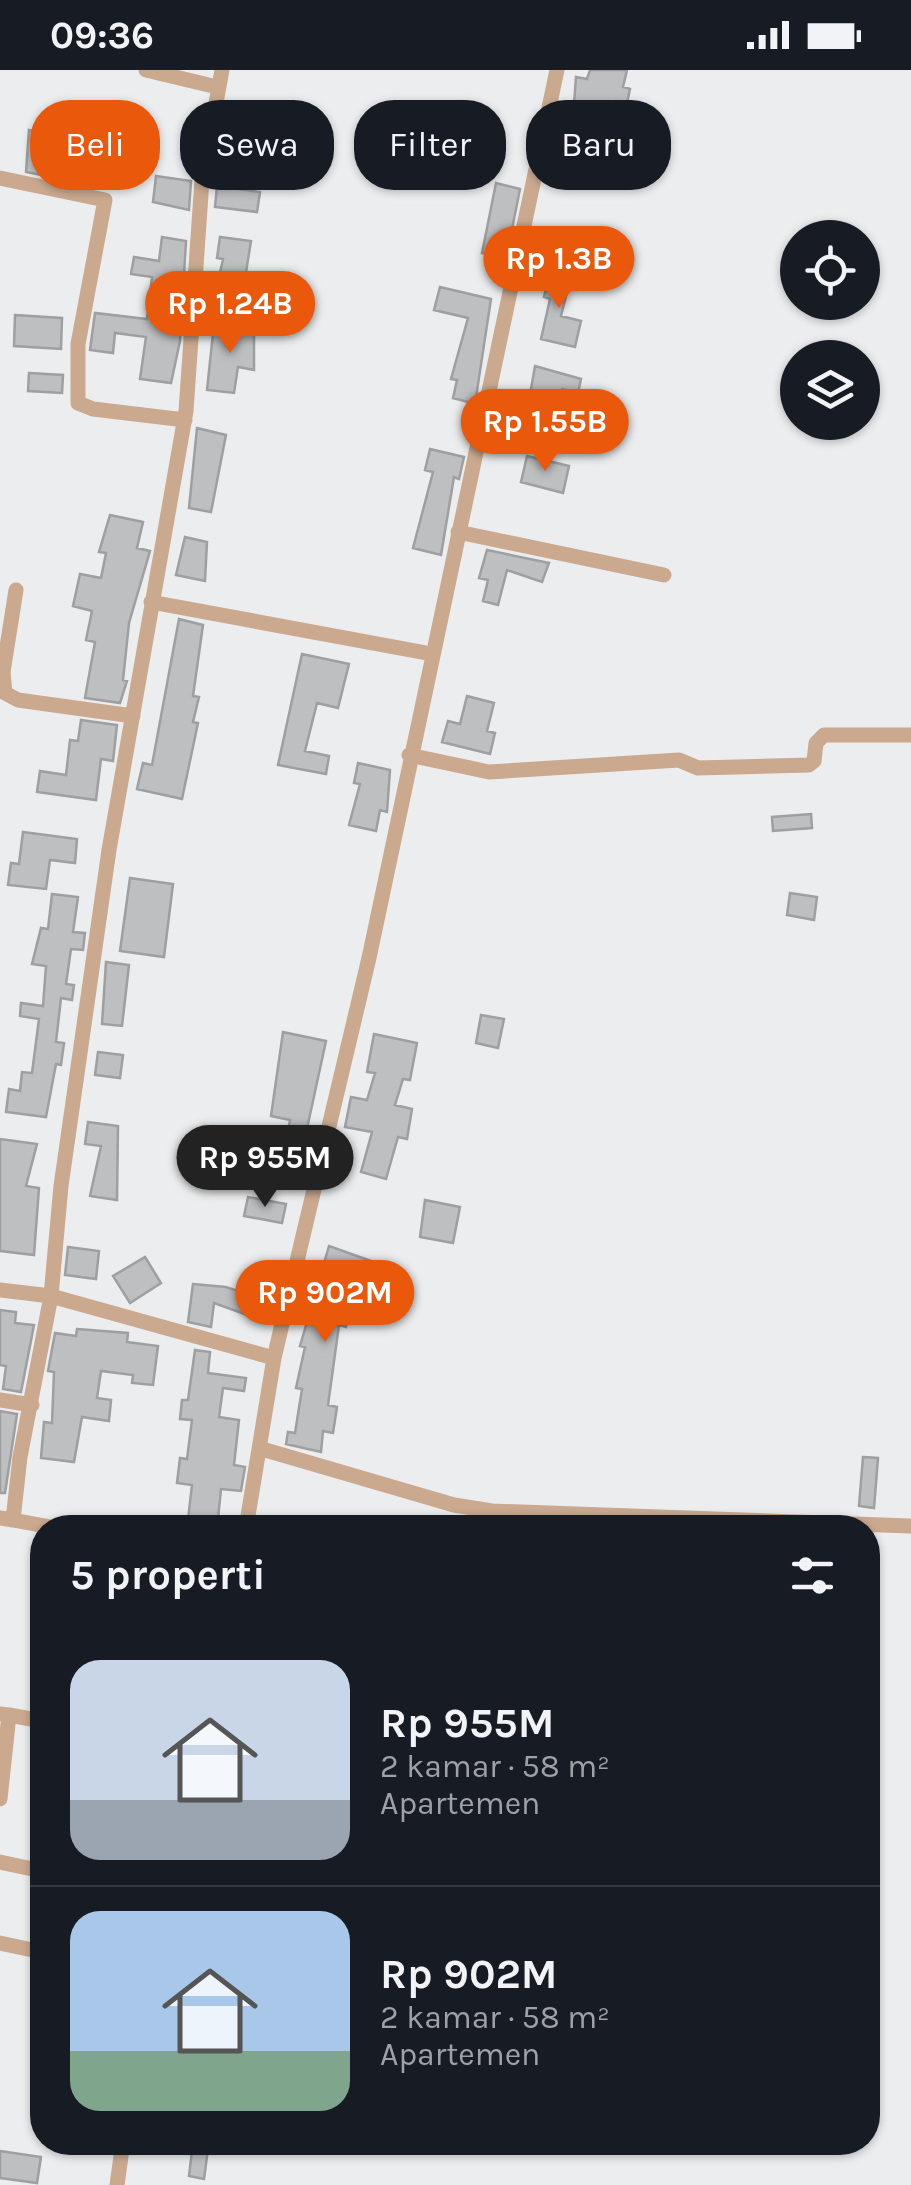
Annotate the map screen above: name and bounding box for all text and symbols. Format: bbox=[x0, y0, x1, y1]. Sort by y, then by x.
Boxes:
text: 09:36 bbox=[50, 13, 154, 58]
chip: Beli bbox=[30, 100, 160, 190]
chip: Sewa bbox=[180, 100, 334, 190]
chip: Filter bbox=[354, 100, 506, 190]
chip: Baru bbox=[526, 100, 671, 190]
map controls bbox=[780, 220, 880, 440]
button: locate bbox=[780, 220, 880, 320]
pin: Rp 1.3B bbox=[467, 226, 651, 311]
text: Rp 1.3B bbox=[505, 240, 613, 277]
pin: Rp 1.24B bbox=[127, 271, 333, 356]
text: Rp 1.24B bbox=[167, 285, 293, 322]
button: layers bbox=[780, 340, 880, 440]
pin: Rp 1.55B bbox=[442, 389, 648, 474]
text: Rp 1.55B bbox=[483, 403, 607, 440]
pin: Rp 955M bbox=[173, 1125, 357, 1210]
text: Rp 955M bbox=[199, 1139, 331, 1176]
pin: Rp 902M bbox=[233, 1260, 417, 1345]
text: Rp 902M bbox=[257, 1274, 393, 1311]
icon: filters bbox=[785, 1548, 840, 1603]
text: 5 properti bbox=[70, 1550, 266, 1600]
text: Rp 955M bbox=[380, 1698, 555, 1748]
icon: home bbox=[150, 1700, 270, 1820]
text: 2 kamar · 58 m² bbox=[380, 1748, 610, 1785]
text: Apartemen bbox=[380, 1785, 540, 1822]
text: Rp 902M bbox=[380, 1949, 558, 1999]
icon: home bbox=[150, 1951, 270, 2071]
text: 2 kamar · 58 m² bbox=[380, 1999, 610, 2036]
text: Apartemen bbox=[380, 2036, 540, 2073]

